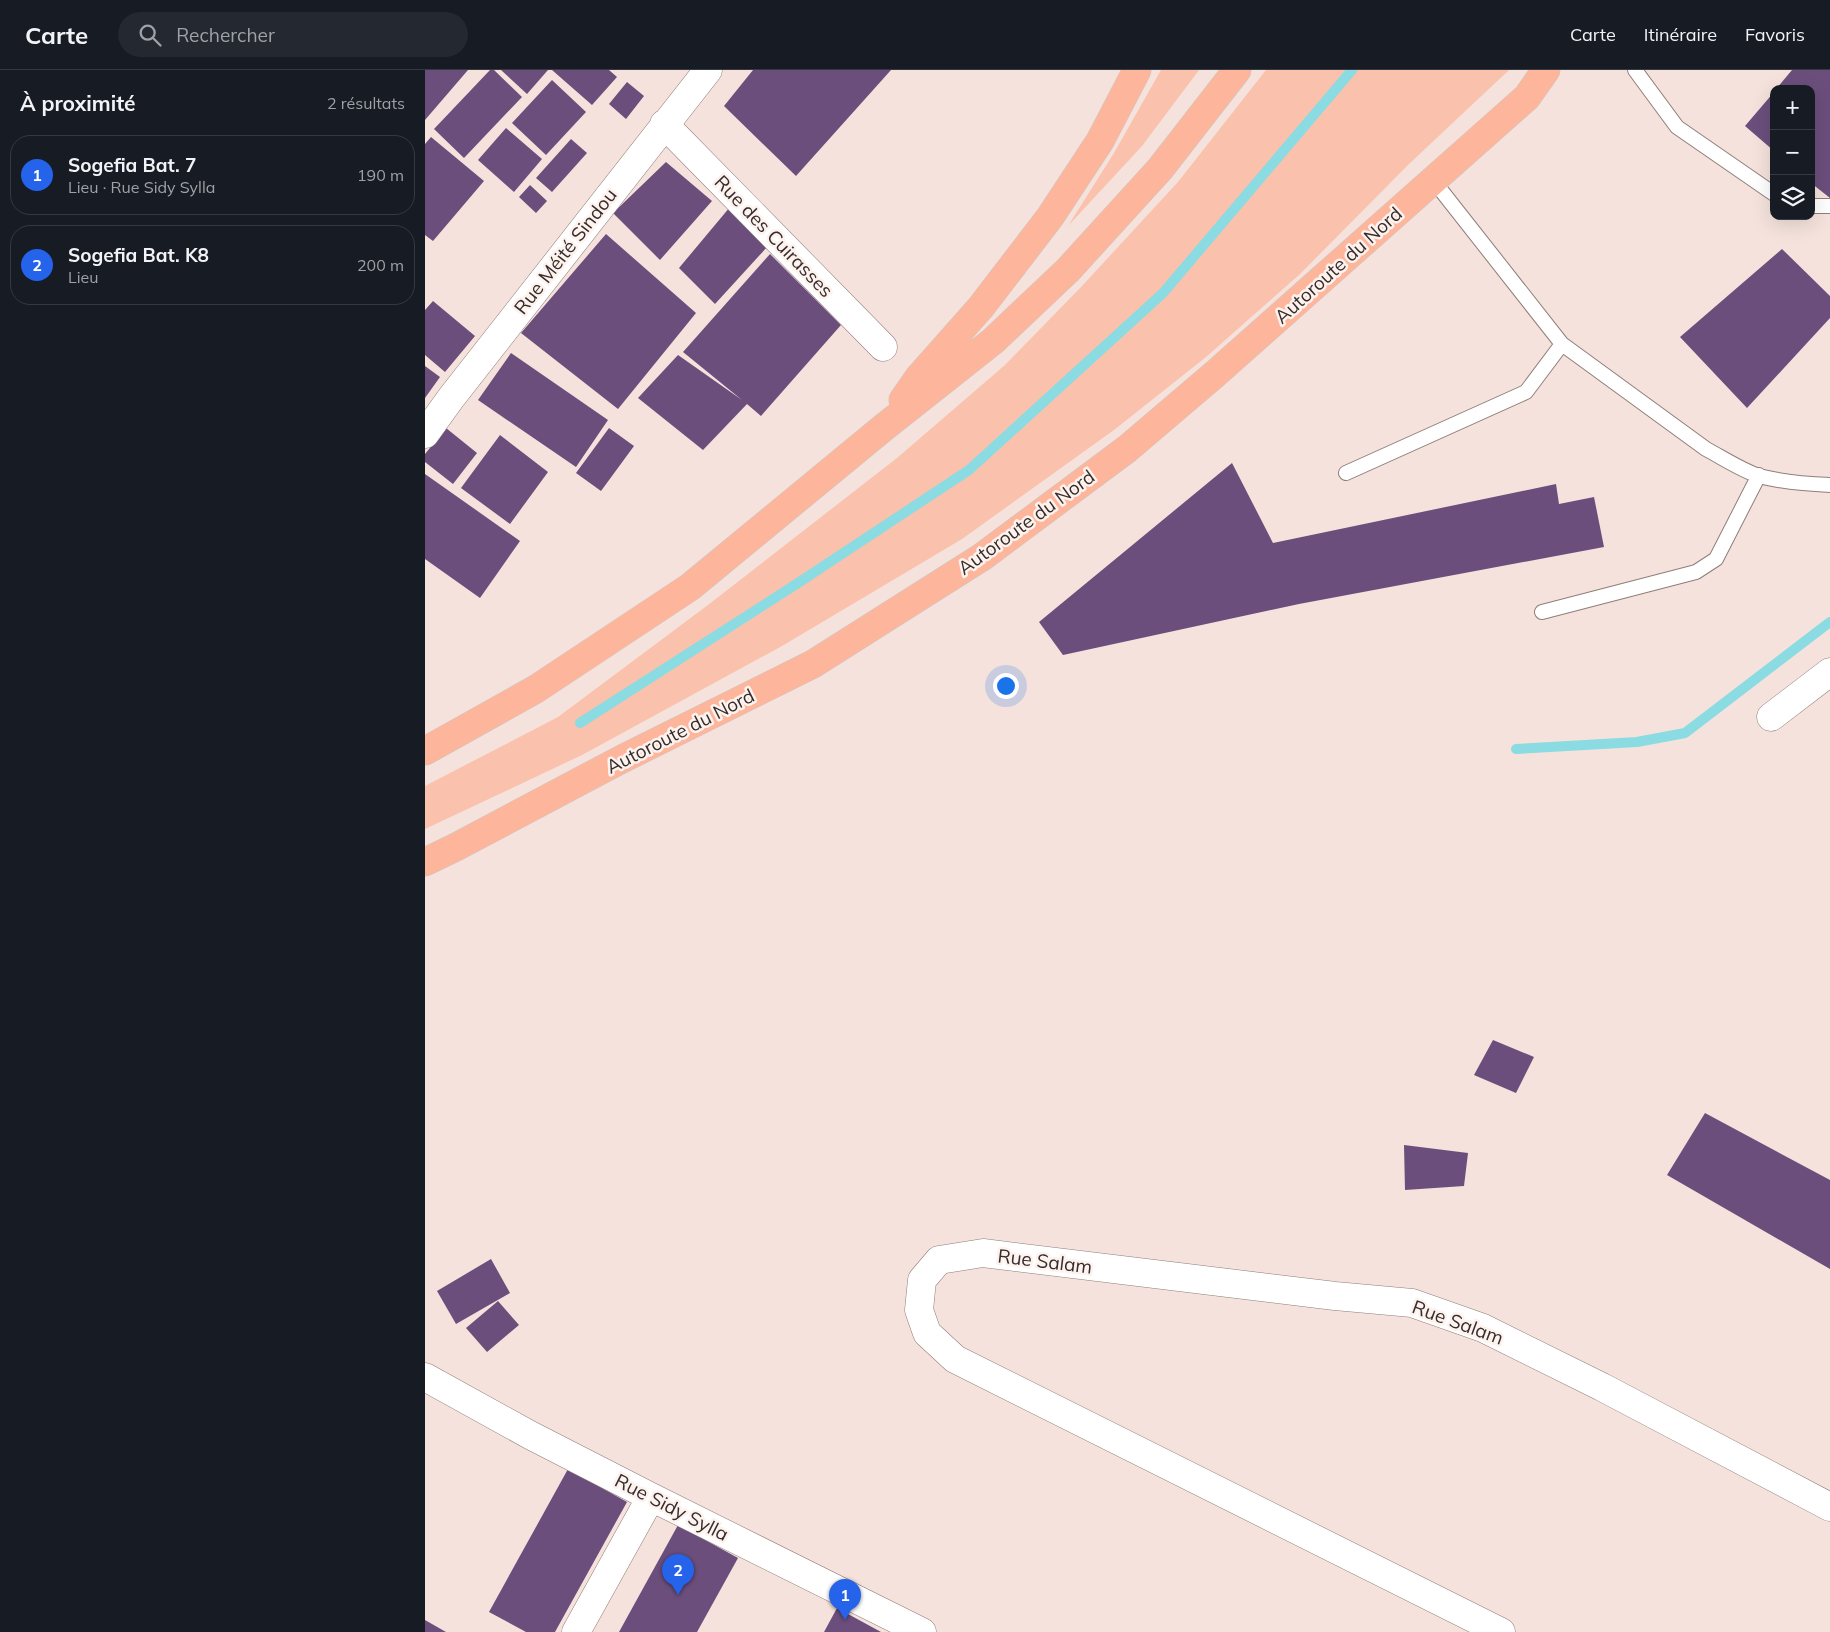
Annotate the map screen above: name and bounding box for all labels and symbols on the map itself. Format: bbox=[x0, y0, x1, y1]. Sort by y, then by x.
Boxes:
street label: Rue des Cuirasses bbox=[710, 170, 838, 302]
street label: Rue Méité Sindou bbox=[508, 183, 622, 319]
street label: Autoroute du Nord bbox=[1269, 201, 1407, 329]
street label: Autoroute du Nord bbox=[953, 464, 1099, 580]
your location bbox=[993, 673, 1019, 699]
street label: Autoroute du Nord bbox=[602, 683, 758, 779]
street label: Rue Salam bbox=[996, 1243, 1094, 1279]
street label: Rue Salam bbox=[1409, 1294, 1507, 1350]
street label: Rue Sidy Sylla bbox=[611, 1468, 733, 1546]
pin: 2 bbox=[662, 1554, 694, 1595]
pin: 1 bbox=[829, 1579, 861, 1620]

